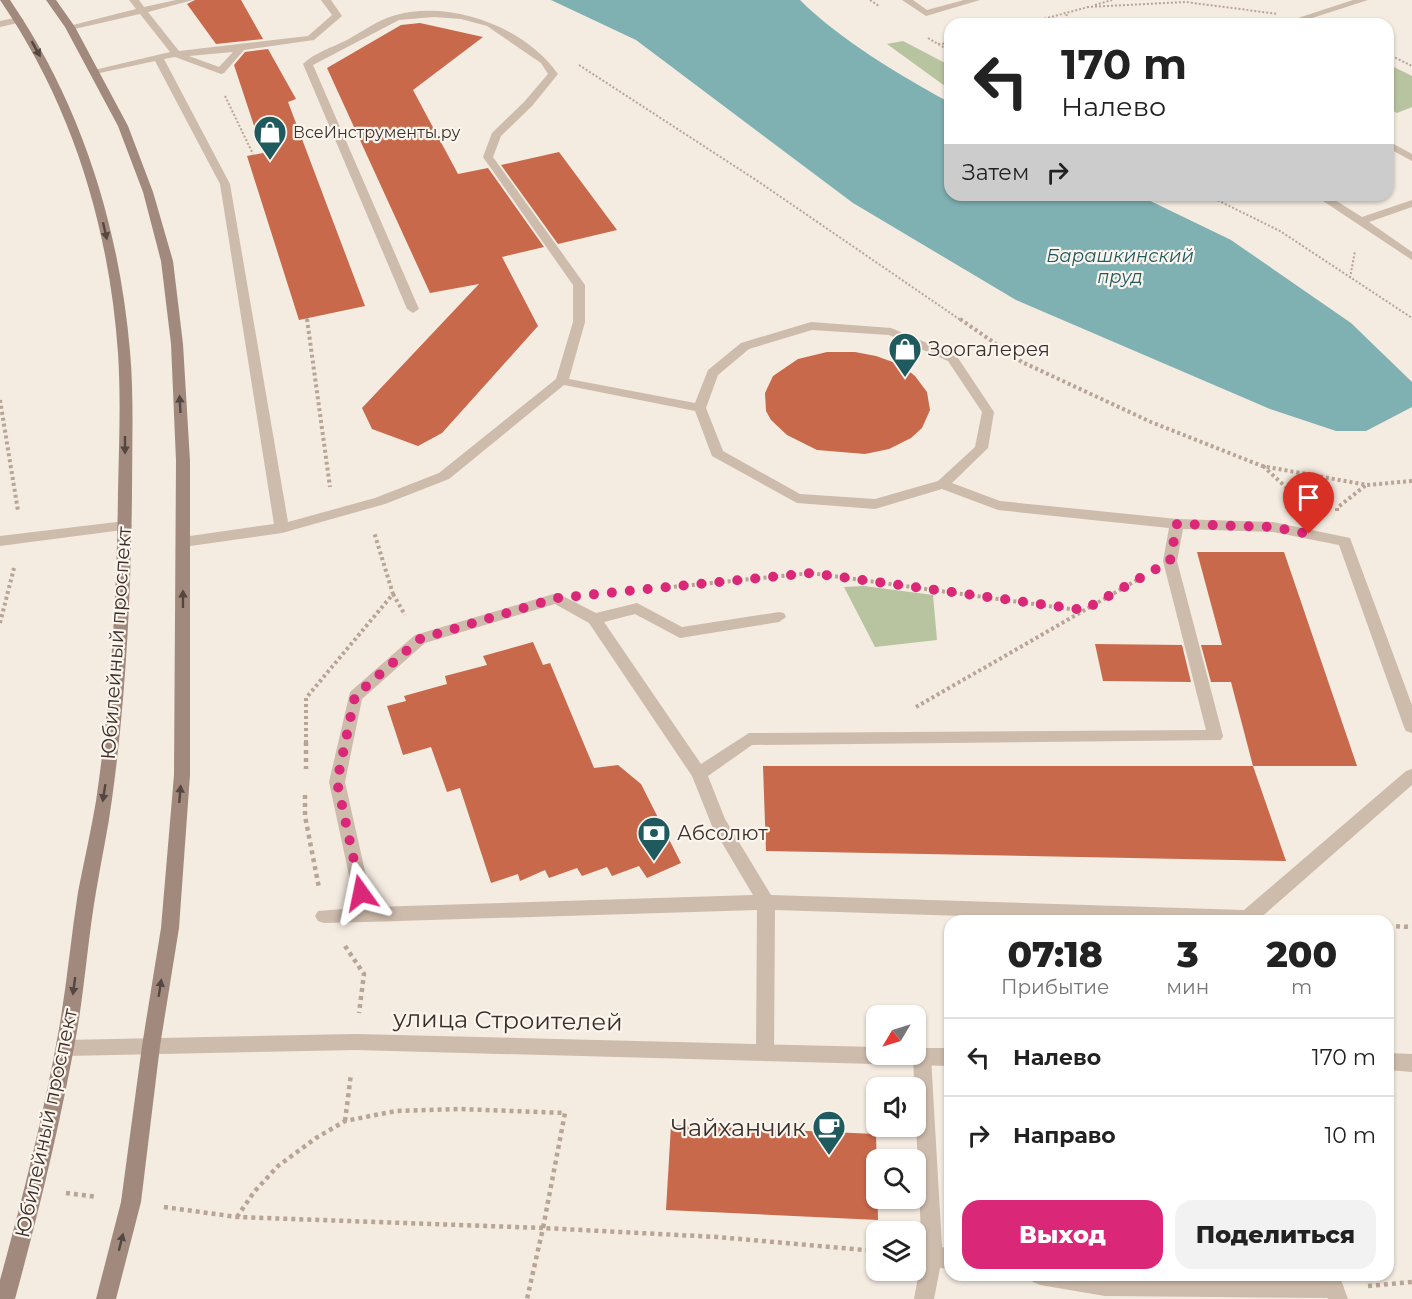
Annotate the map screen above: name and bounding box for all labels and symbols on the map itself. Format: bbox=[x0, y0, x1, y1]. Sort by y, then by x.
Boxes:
one-way arrow bbox=[31, 41, 41, 58]
shop icon: ВсеИнструменты.ру bbox=[252, 114, 288, 161]
place label: ВсеИнструменты.ру bbox=[293, 123, 460, 142]
one-way arrow bbox=[101, 222, 111, 240]
water label: Барашкинский пруд bbox=[1046, 245, 1194, 288]
shop icon: Зоогалерея bbox=[887, 331, 923, 378]
place label: Зоогалерея bbox=[928, 337, 1050, 361]
one-way arrow bbox=[176, 395, 185, 414]
one-way arrow bbox=[120, 436, 130, 455]
pin bbox=[1283, 472, 1334, 534]
street label: Юбилейный проспект bbox=[96, 525, 136, 760]
one-way arrow bbox=[178, 590, 188, 609]
one-way arrow bbox=[100, 784, 109, 803]
one-way arrow bbox=[176, 785, 185, 804]
bank icon: Абсолют bbox=[636, 815, 672, 862]
place label: Абсолют bbox=[677, 821, 768, 845]
position arrow bbox=[329, 861, 393, 925]
one-way arrow bbox=[69, 976, 79, 995]
one-way arrow bbox=[156, 979, 165, 998]
street label: улица Строителей bbox=[392, 1003, 623, 1037]
north arrow bbox=[866, 1005, 926, 1065]
street label: Юбилейный проспект bbox=[10, 1006, 82, 1240]
cafe icon: Чайханчик bbox=[811, 1109, 847, 1156]
place label: Чайханчик bbox=[671, 1113, 806, 1142]
one-way arrow bbox=[116, 1233, 126, 1252]

